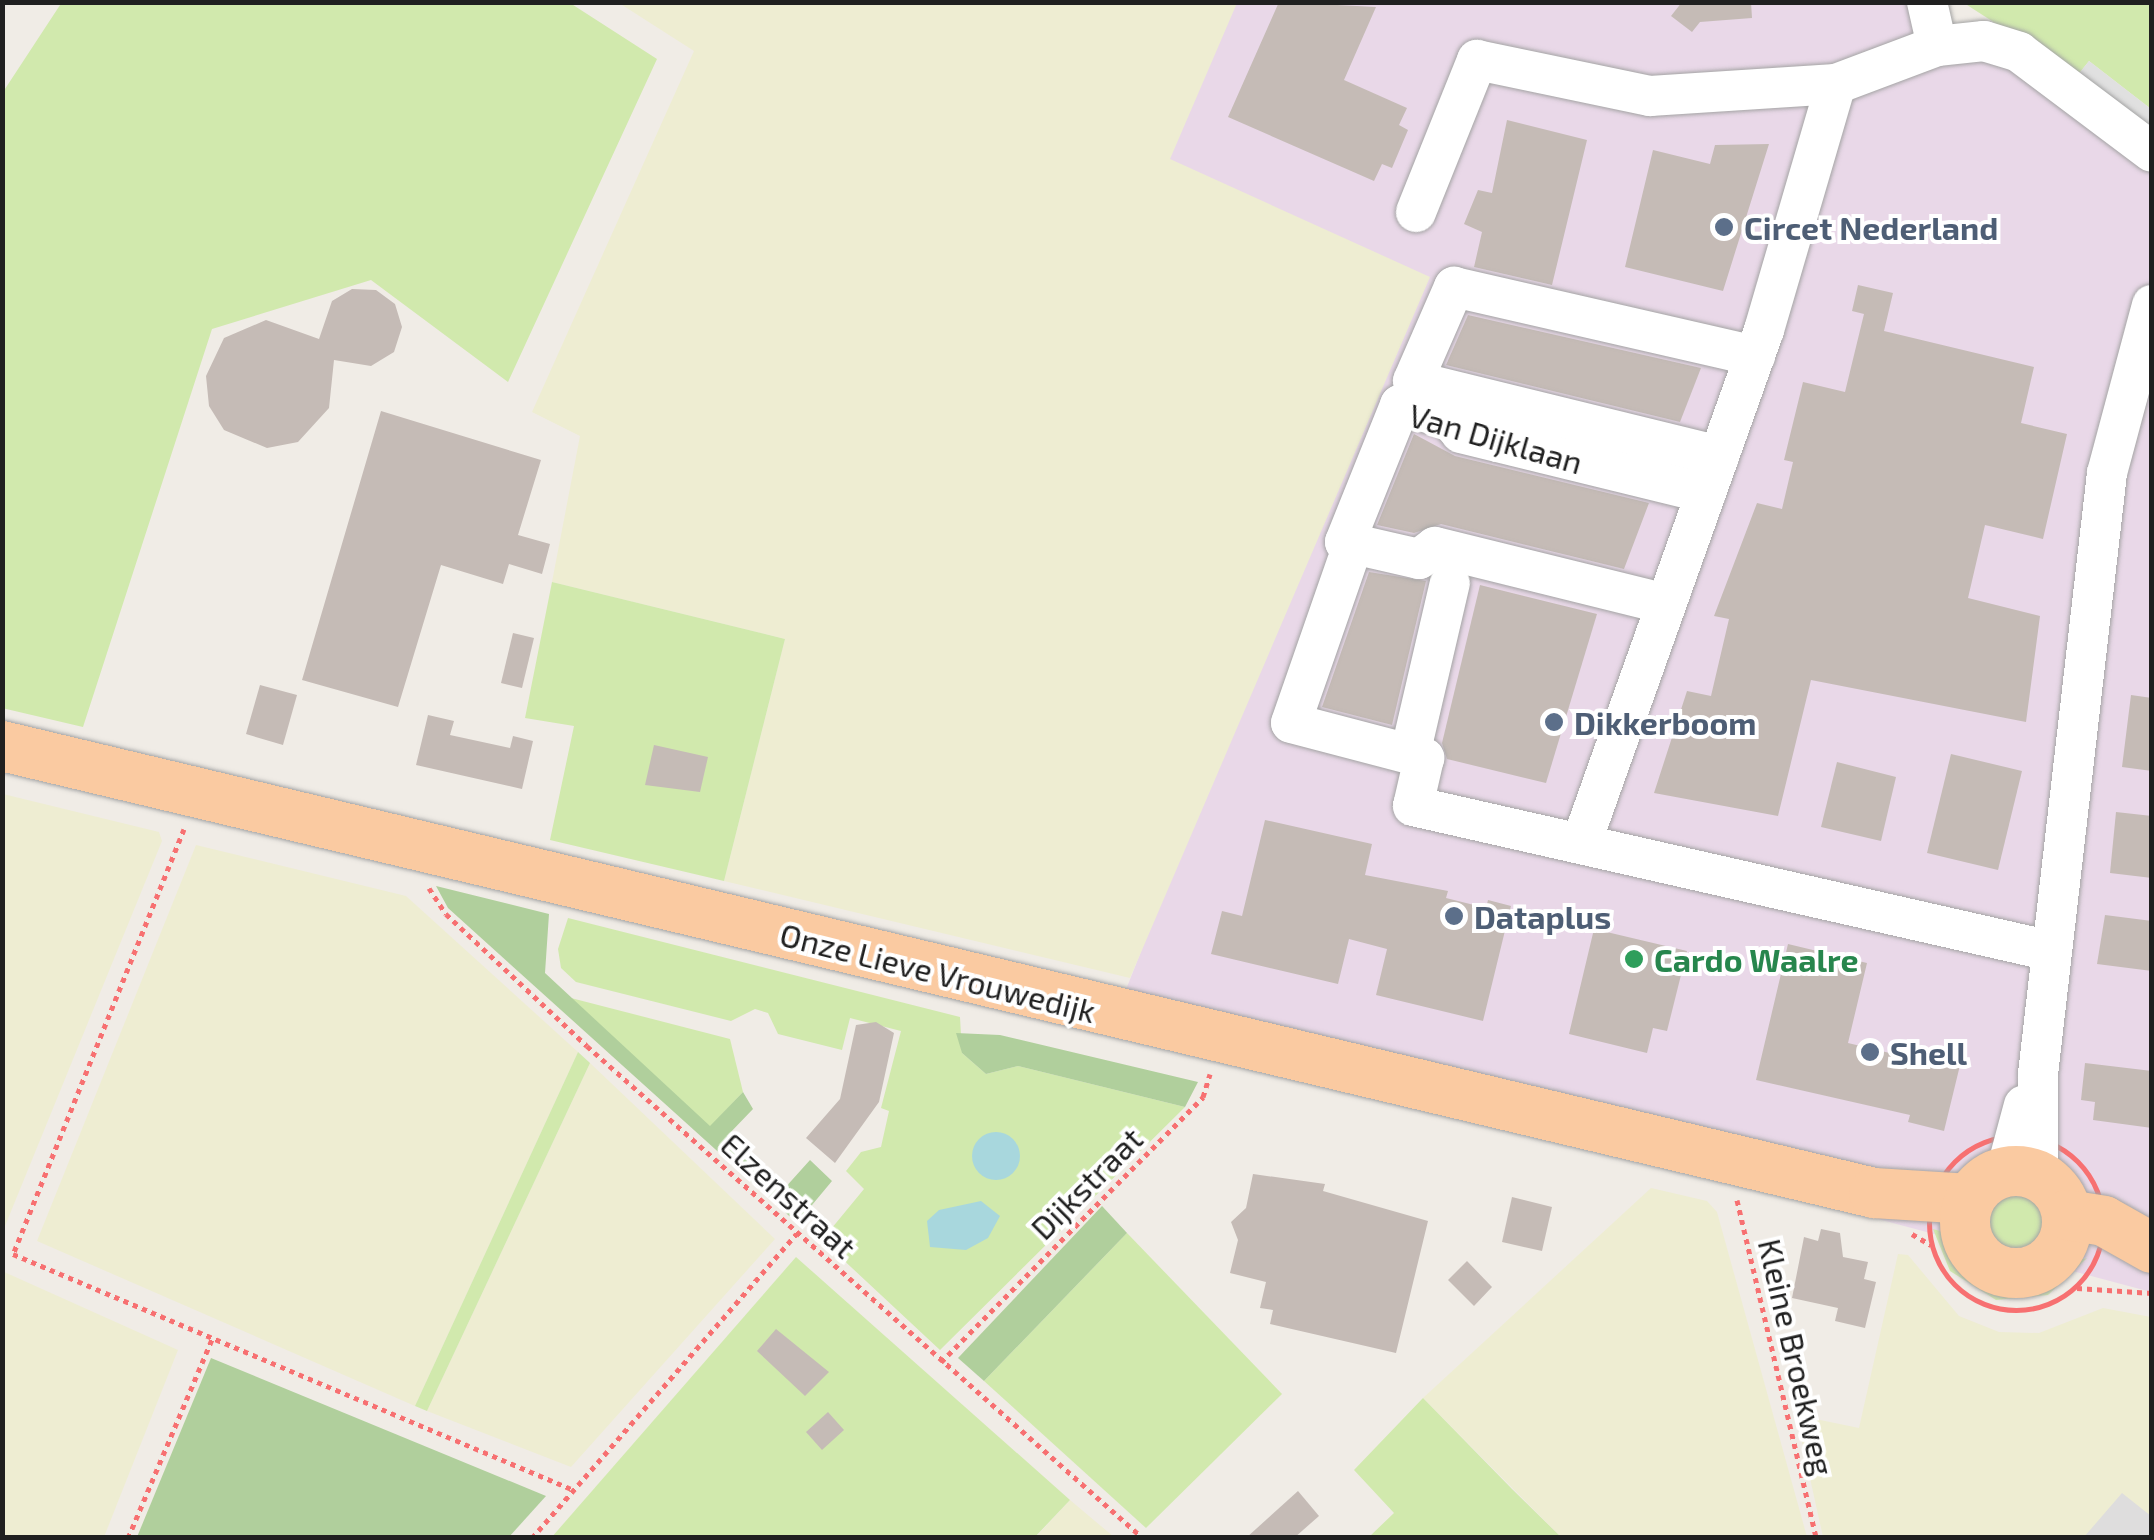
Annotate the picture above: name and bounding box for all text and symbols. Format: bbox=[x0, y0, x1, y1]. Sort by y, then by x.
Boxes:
place label: Circet Nederland bbox=[1744, 208, 1998, 246]
marker: Circet Nederland bbox=[1713, 216, 1735, 238]
street label: Van Dijklaan bbox=[1405, 395, 1587, 481]
place label: Dikkerboom bbox=[1574, 703, 1757, 741]
marker: Dikkerboom bbox=[1543, 711, 1565, 733]
place label: Dataplus bbox=[1474, 897, 1611, 935]
marker: Dataplus bbox=[1443, 905, 1465, 927]
street label: Onze Lieve Vrouwedijk bbox=[776, 914, 1100, 1030]
place label: Cardo Waalre bbox=[1654, 940, 1859, 978]
marker: Cardo Waalre bbox=[1623, 948, 1645, 970]
place label: Shell bbox=[1890, 1033, 1967, 1071]
marker: Shell bbox=[1859, 1041, 1881, 1063]
street label: Dijkstraat bbox=[1022, 1119, 1150, 1247]
street label: Elzenstraat bbox=[714, 1124, 864, 1266]
street label: Kleine Broekweg bbox=[1751, 1235, 1843, 1479]

